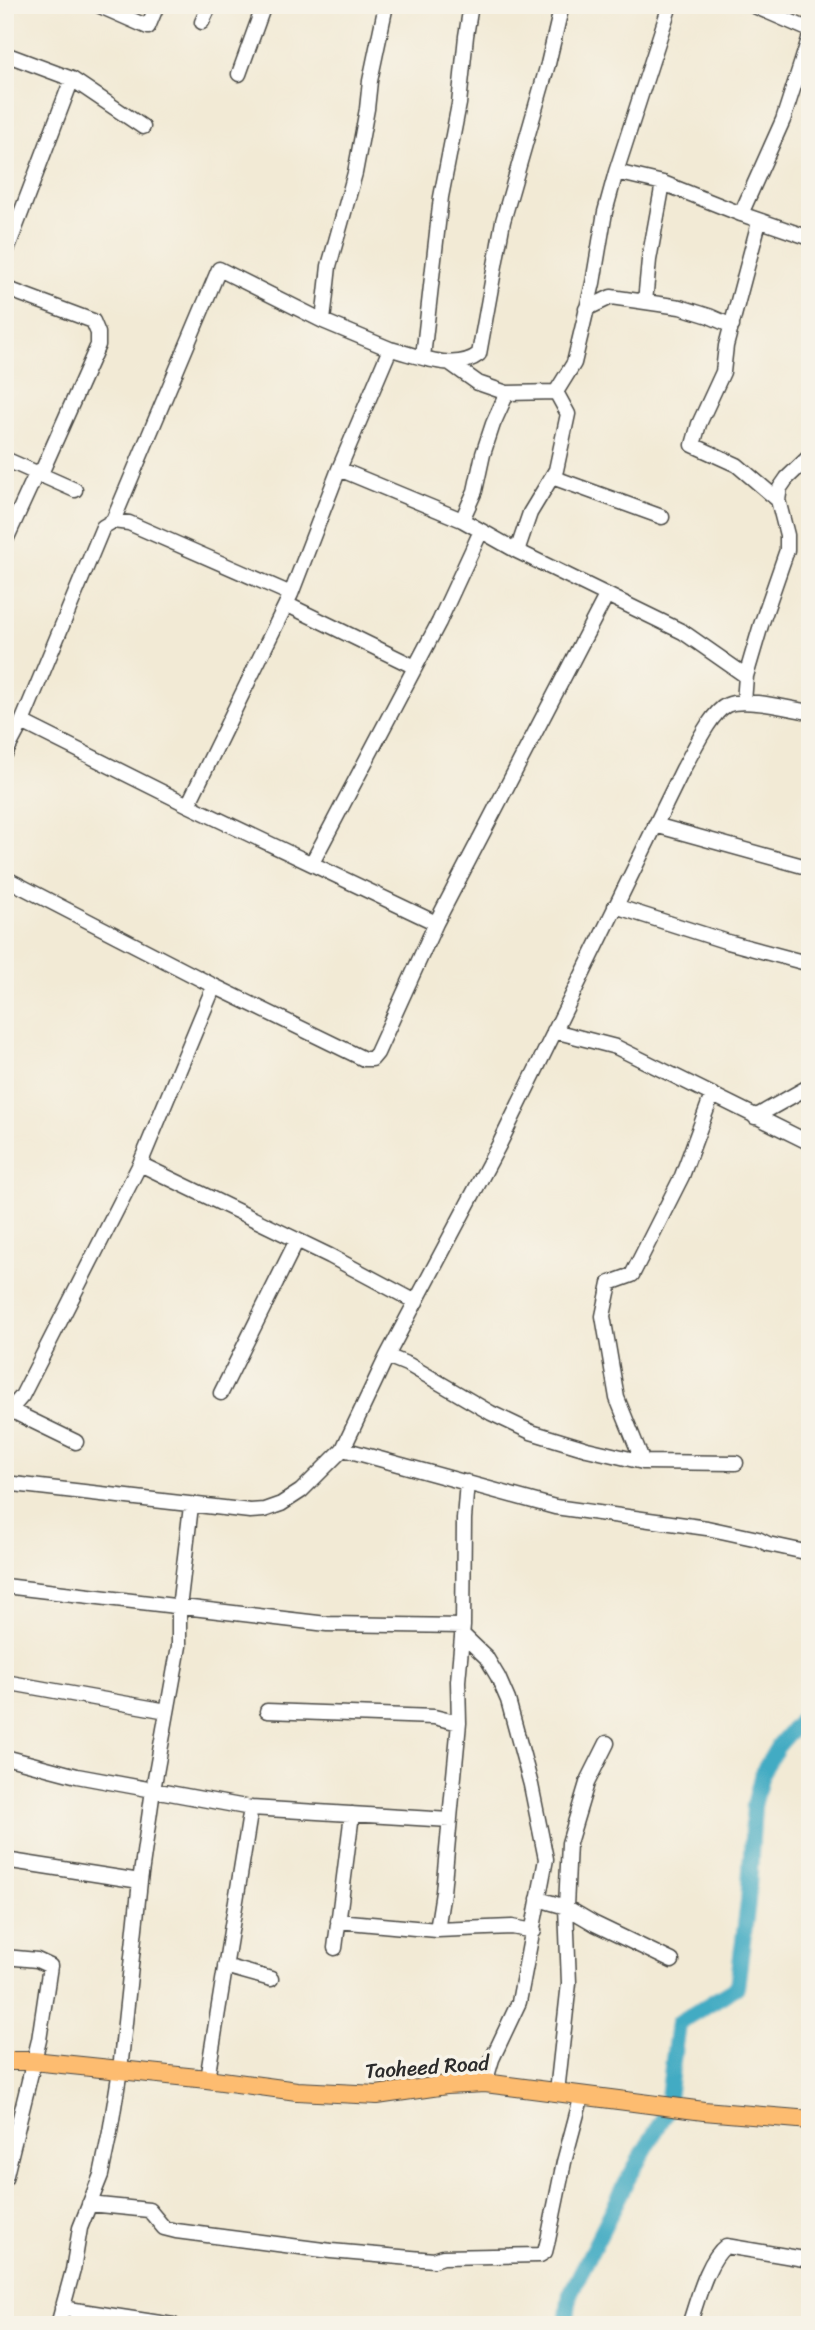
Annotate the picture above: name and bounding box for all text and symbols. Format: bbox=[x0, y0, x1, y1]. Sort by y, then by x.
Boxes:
street label: Taoheed Road bbox=[364, 2044, 492, 2090]

